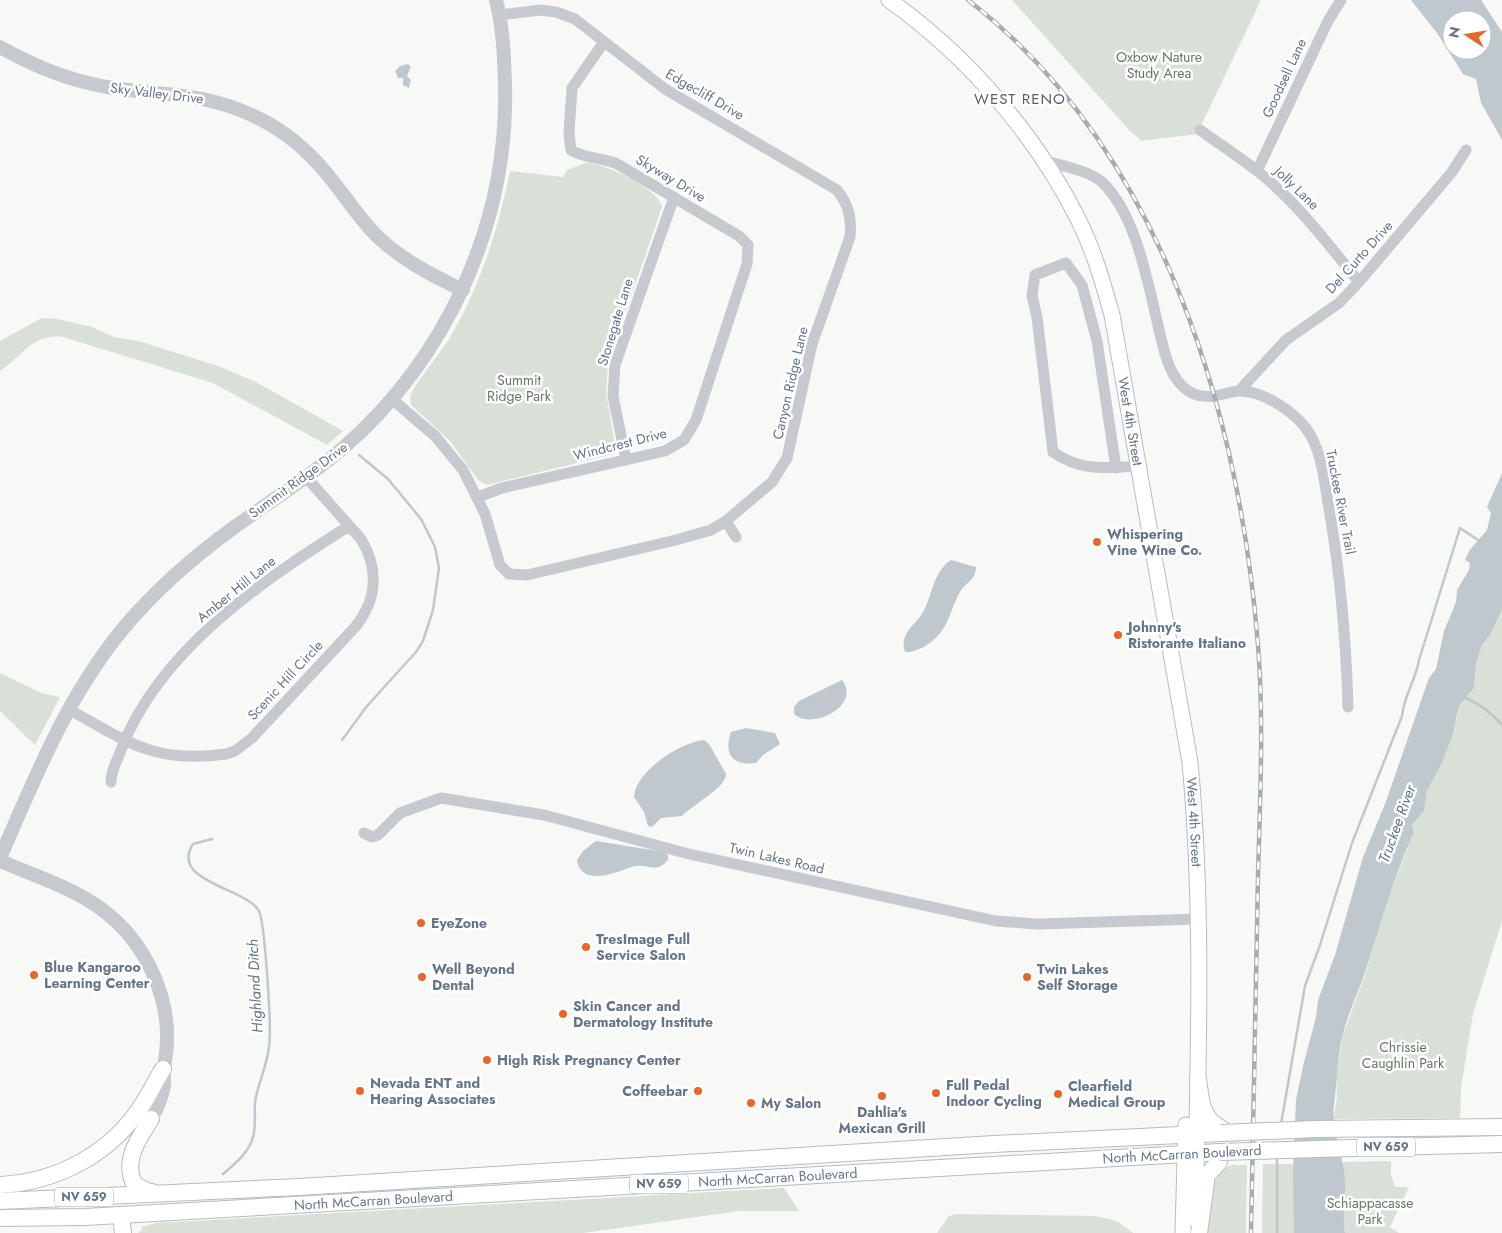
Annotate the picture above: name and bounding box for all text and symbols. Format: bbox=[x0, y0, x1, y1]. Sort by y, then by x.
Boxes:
north arrow bbox=[1442, 10, 1492, 60]
text: N bbox=[1443, 25, 1465, 40]
street label: Goodsell Lane bbox=[1257, 35, 1311, 121]
park label: Oxbow Nature Study Area bbox=[1116, 47, 1202, 83]
street label: Edgecliff Drive bbox=[662, 63, 748, 125]
street label: Sky Valley Drive bbox=[109, 77, 205, 109]
district label: WEST RENO bbox=[974, 88, 1066, 110]
street label: Skyway Drive bbox=[632, 149, 710, 207]
street label: Jolly Lane bbox=[1269, 160, 1324, 214]
street label: Del Curto Drive bbox=[1321, 216, 1397, 298]
street label: Stonegate Lane bbox=[592, 276, 638, 368]
street label: Canyon Ridge Lane bbox=[767, 325, 813, 441]
park label: Summit Ridge Park bbox=[487, 370, 552, 406]
street label: West 4th Street bbox=[1113, 375, 1148, 468]
street label: Windcrest Drive bbox=[571, 423, 669, 465]
street label: Summit Ridge Drive bbox=[244, 437, 352, 523]
street label: Truckee River Trail bbox=[1321, 448, 1361, 556]
place label: Whispering Vine Wine Co. bbox=[1106, 524, 1202, 560]
marker: Whispering Vine Wine Co. bbox=[1091, 536, 1103, 548]
street label: Amber Hill Lane bbox=[192, 551, 280, 627]
place label: Johnny's Ristorante Italiano bbox=[1125, 617, 1246, 653]
marker: Johnny's Ristorante Italiano bbox=[1112, 629, 1124, 641]
street label: Scenic Hill Circle bbox=[243, 636, 327, 724]
street label: West 4th Street bbox=[1181, 776, 1207, 868]
water label: Truckee River bbox=[1373, 781, 1422, 866]
street label: Twin Lakes Road bbox=[727, 837, 827, 879]
place label: EyeZone bbox=[431, 913, 487, 933]
marker: EyeZone bbox=[415, 917, 427, 929]
place label: TresImage Full Service Salon bbox=[596, 929, 690, 965]
water label: Highland Ditch bbox=[242, 938, 268, 1034]
marker: TresImage Full Service Salon bbox=[580, 941, 592, 953]
place label: Blue Kangaroo Learning Center bbox=[44, 957, 150, 993]
place label: Well Beyond Dental bbox=[432, 959, 515, 995]
place label: Twin Lakes Self Storage bbox=[1037, 959, 1118, 995]
marker: Blue Kangaroo Learning Center bbox=[28, 969, 40, 981]
marker: Well Beyond Dental bbox=[416, 971, 428, 983]
marker: Twin Lakes Self Storage bbox=[1021, 971, 1033, 983]
place label: Skin Cancer and Dermatology Institute bbox=[573, 996, 713, 1032]
marker: Skin Cancer and Dermatology Institute bbox=[557, 1008, 569, 1020]
park label: Chrissie Caughlin Park bbox=[1362, 1037, 1445, 1073]
place label: High Risk Pregnancy Center bbox=[497, 1050, 681, 1070]
marker: High Risk Pregnancy Center bbox=[481, 1054, 493, 1066]
place label: Nevada ENT and Hearing Associates bbox=[370, 1073, 496, 1109]
place label: Full Pedal Indoor Cycling bbox=[946, 1075, 1042, 1111]
place label: Clearfield Medical Group bbox=[1068, 1076, 1166, 1112]
place label: Coffeebar bbox=[622, 1081, 688, 1101]
marker: Nevada ENT and Hearing Associates bbox=[354, 1085, 366, 1097]
marker: Coffeebar bbox=[692, 1085, 704, 1097]
marker: Full Pedal Indoor Cycling bbox=[930, 1087, 942, 1099]
marker: Clearfield Medical Group bbox=[1052, 1088, 1064, 1100]
marker: Dahlia's Mexican Grill bbox=[876, 1090, 888, 1102]
place label: My Salon bbox=[761, 1093, 821, 1113]
marker: My Salon bbox=[745, 1097, 757, 1109]
place label: Dahlia's Mexican Grill bbox=[839, 1102, 925, 1138]
road number: NV 659 bbox=[1357, 1138, 1415, 1156]
street label: North McCarran Boulevard bbox=[1102, 1140, 1262, 1168]
street label: North McCarran Boulevard bbox=[698, 1163, 858, 1192]
road number: NV 659 bbox=[630, 1174, 688, 1194]
street label: North McCarran Boulevard bbox=[293, 1186, 454, 1215]
road number: NV 659 bbox=[55, 1188, 113, 1206]
park label: Schiappacasse Park bbox=[1327, 1193, 1413, 1229]

